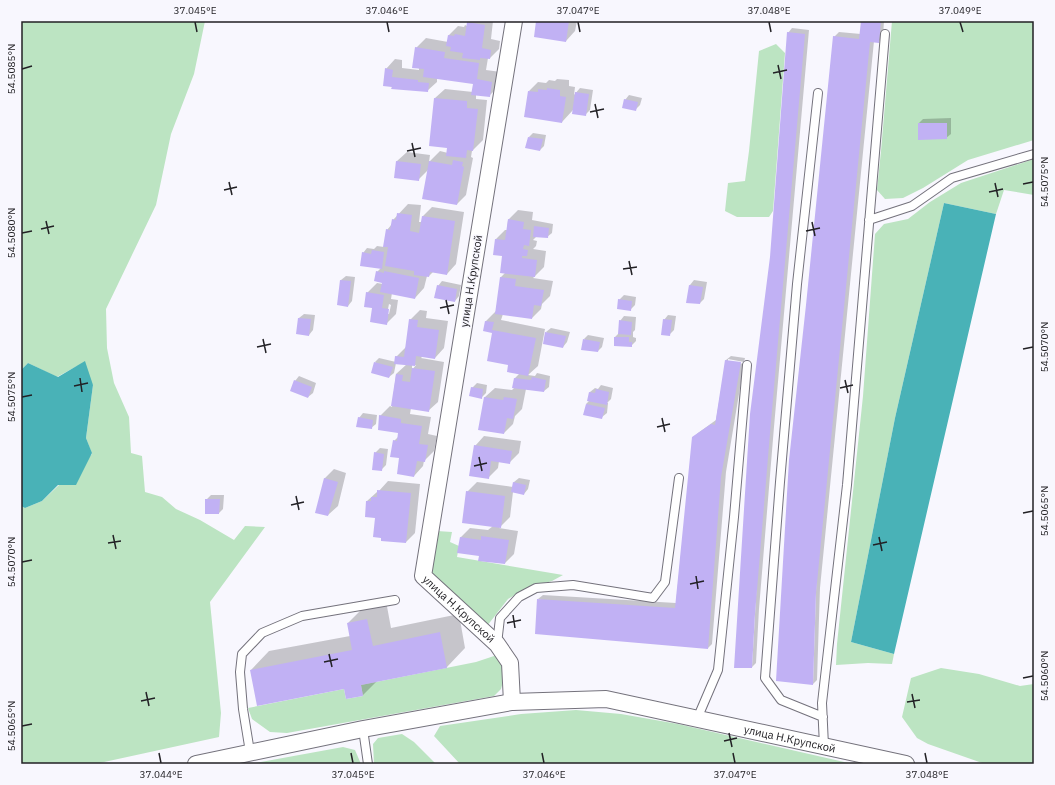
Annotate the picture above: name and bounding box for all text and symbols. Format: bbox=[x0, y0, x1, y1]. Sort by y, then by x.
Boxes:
text: 37.045°E bbox=[173, 4, 217, 17]
text: 37.046°E bbox=[365, 4, 409, 17]
text: 37.047°E bbox=[556, 4, 600, 17]
text: 37.048°E bbox=[747, 4, 791, 17]
text: 37.049°E bbox=[938, 4, 982, 17]
text: 54.5085°N bbox=[5, 44, 18, 94]
text: 54.5075°N bbox=[1038, 157, 1051, 207]
text: 54.5080°N bbox=[5, 208, 18, 258]
street label: улица Н.Крупской bbox=[457, 234, 485, 328]
text: 54.5070°N bbox=[1038, 322, 1051, 372]
text: 54.5075°N bbox=[5, 372, 18, 422]
text: 54.5065°N bbox=[1038, 486, 1051, 536]
text: 54.5070°N bbox=[5, 537, 18, 587]
street label: улица Н.Крупской bbox=[420, 572, 498, 646]
text: 54.5060°N bbox=[1038, 651, 1051, 701]
text: 54.5065°N bbox=[5, 701, 18, 751]
street label: улица Н.Крупской bbox=[743, 722, 837, 756]
text: 37.044°E bbox=[139, 768, 183, 781]
text: 37.045°E bbox=[331, 768, 375, 781]
text: 37.046°E bbox=[522, 768, 566, 781]
text: 37.047°E bbox=[713, 768, 757, 781]
text: 37.048°E bbox=[905, 768, 949, 781]

